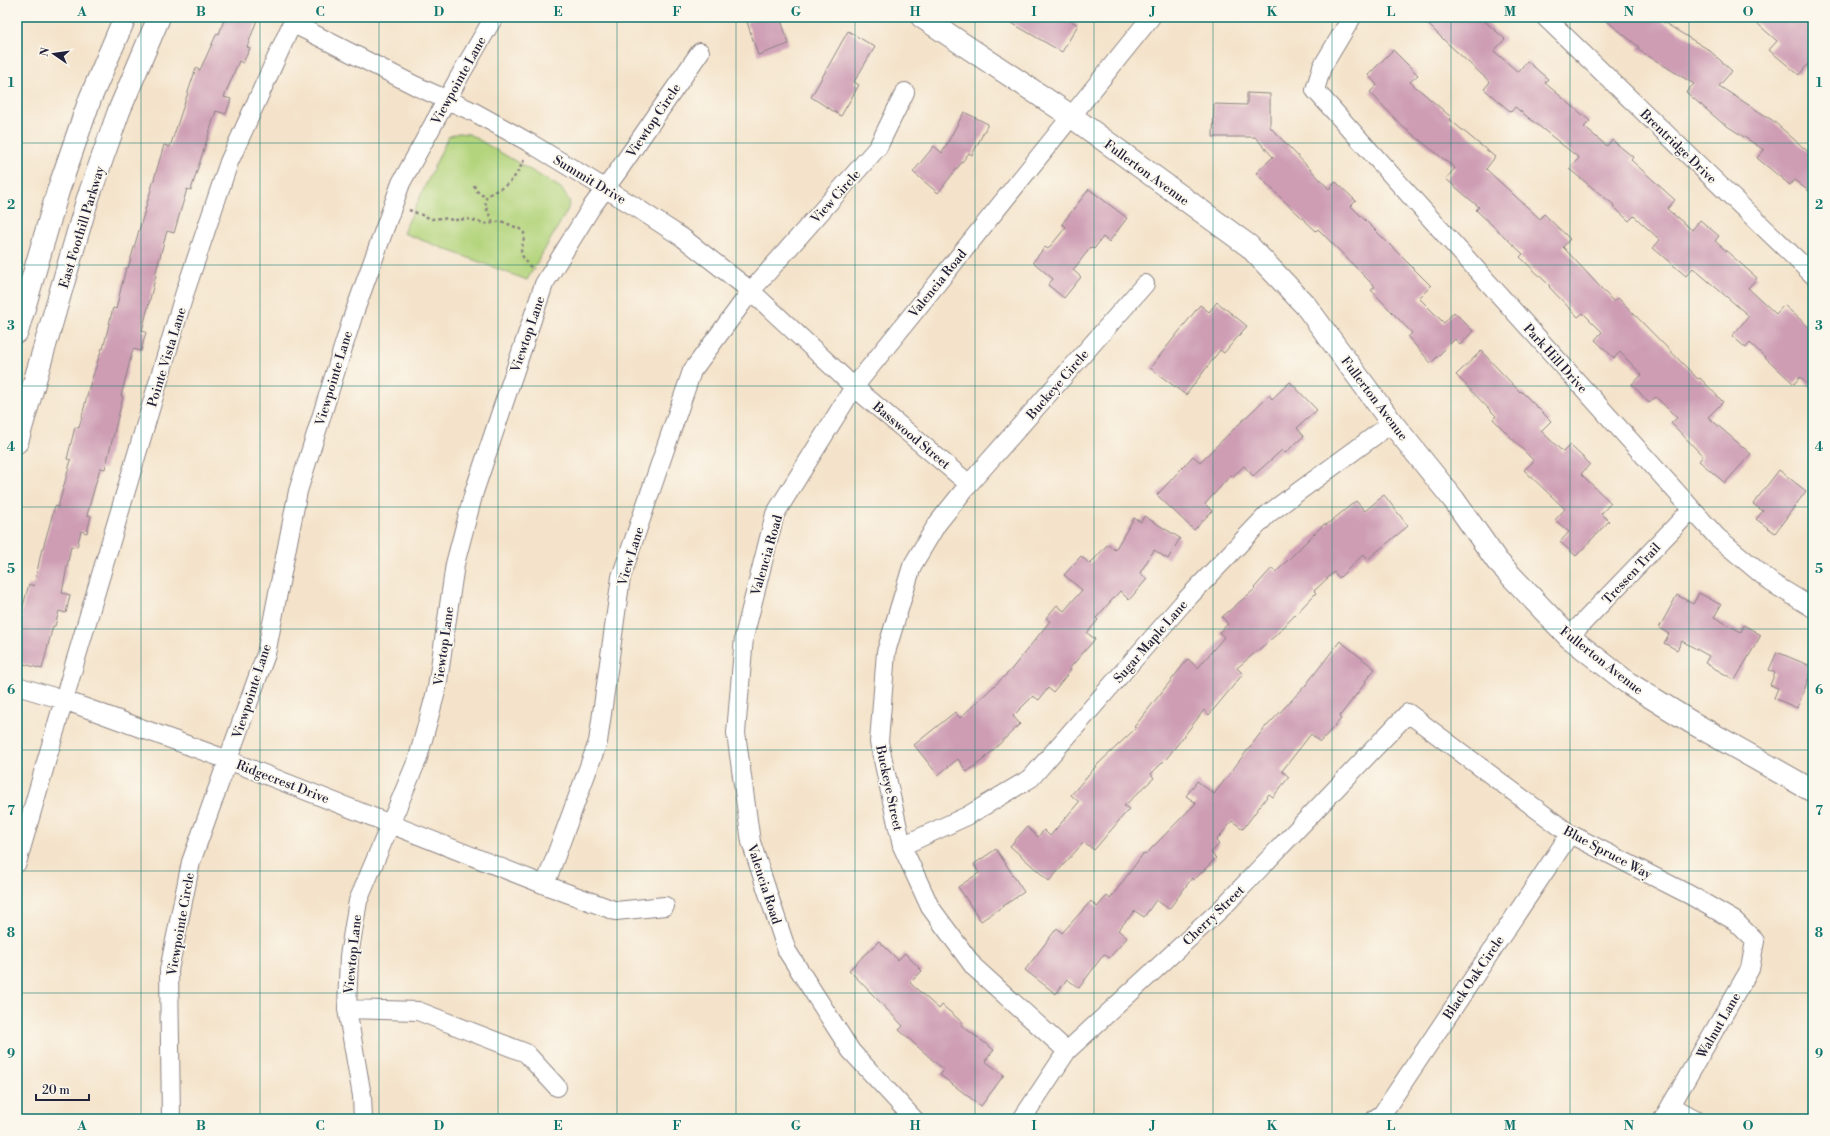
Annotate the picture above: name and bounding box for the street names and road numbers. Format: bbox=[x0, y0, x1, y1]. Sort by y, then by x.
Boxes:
street label: Viewpointe Lane bbox=[428, 33, 490, 128]
street label: Viewtop Circle bbox=[623, 80, 685, 161]
street label: Brentridge Drive bbox=[1636, 106, 1720, 188]
street label: Fullerton Avenue bbox=[1101, 137, 1192, 209]
street label: Summit Drive bbox=[550, 152, 629, 208]
street label: East Foothill Parkway bbox=[56, 164, 108, 290]
street label: View Circle bbox=[807, 166, 864, 227]
street label: Valencia Road bbox=[905, 246, 971, 322]
street label: Viewtop Lane bbox=[507, 294, 549, 376]
street label: Pointe Vista Lane bbox=[144, 305, 190, 409]
street label: Park Hill Drive bbox=[1520, 321, 1591, 397]
street label: Viewpointe Lane bbox=[312, 328, 356, 429]
street label: Buckeye Circle bbox=[1022, 346, 1093, 424]
street label: Fullerton Avenue bbox=[1337, 353, 1411, 444]
street label: Basswood Street bbox=[869, 398, 954, 473]
street label: Valencia Road bbox=[748, 512, 786, 598]
street label: View Lane bbox=[614, 525, 648, 589]
street label: Tressen Trail bbox=[1599, 540, 1664, 608]
street label: Sugar Maple Lane bbox=[1110, 597, 1191, 686]
street label: Viewtop Lane bbox=[430, 605, 458, 688]
street label: Fullerton Avenue bbox=[1557, 623, 1646, 698]
street label: Viewpointe Lane bbox=[229, 642, 275, 742]
street label: Buckeye Street bbox=[872, 743, 906, 833]
street label: Ridgecrest Drive bbox=[234, 757, 332, 807]
street label: Blue Spruce Way bbox=[1560, 822, 1655, 883]
street label: Valencia Road bbox=[743, 841, 785, 927]
street label: Viewpointe Circle bbox=[164, 871, 198, 978]
street label: Cherry Street bbox=[1180, 882, 1248, 949]
street label: Viewtop Lane bbox=[341, 913, 365, 996]
street label: Black Oak Circle bbox=[1439, 932, 1508, 1023]
street label: Walnut Lane bbox=[1693, 989, 1744, 1062]

